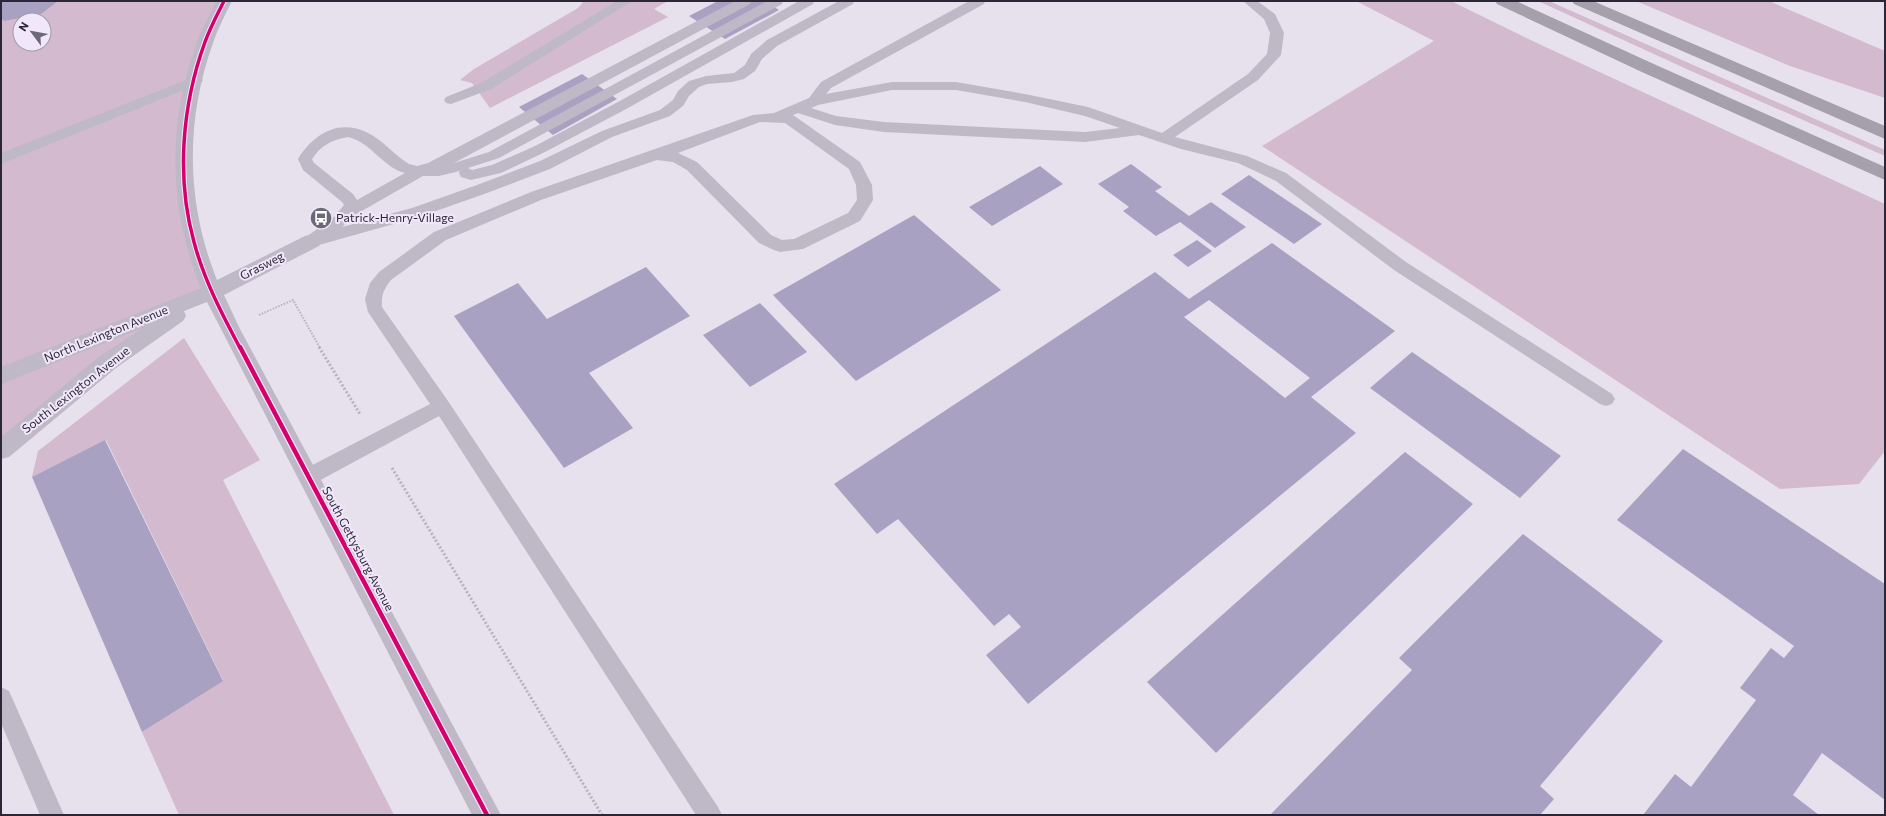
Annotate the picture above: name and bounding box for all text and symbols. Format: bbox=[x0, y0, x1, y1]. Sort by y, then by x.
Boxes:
north arrow bbox=[12, 12, 52, 52]
text: N bbox=[15, 19, 31, 33]
bus stop icon: Patrick-Henry-Village bbox=[308, 205, 334, 231]
place label: Patrick-Henry-Village bbox=[336, 210, 454, 224]
street label: Grasweg bbox=[237, 248, 286, 282]
street label: North Lexington Avenue bbox=[42, 302, 170, 364]
street label: South Lexington Avenue bbox=[19, 343, 132, 435]
street label: South Gettysburg Avenue bbox=[320, 484, 398, 613]

